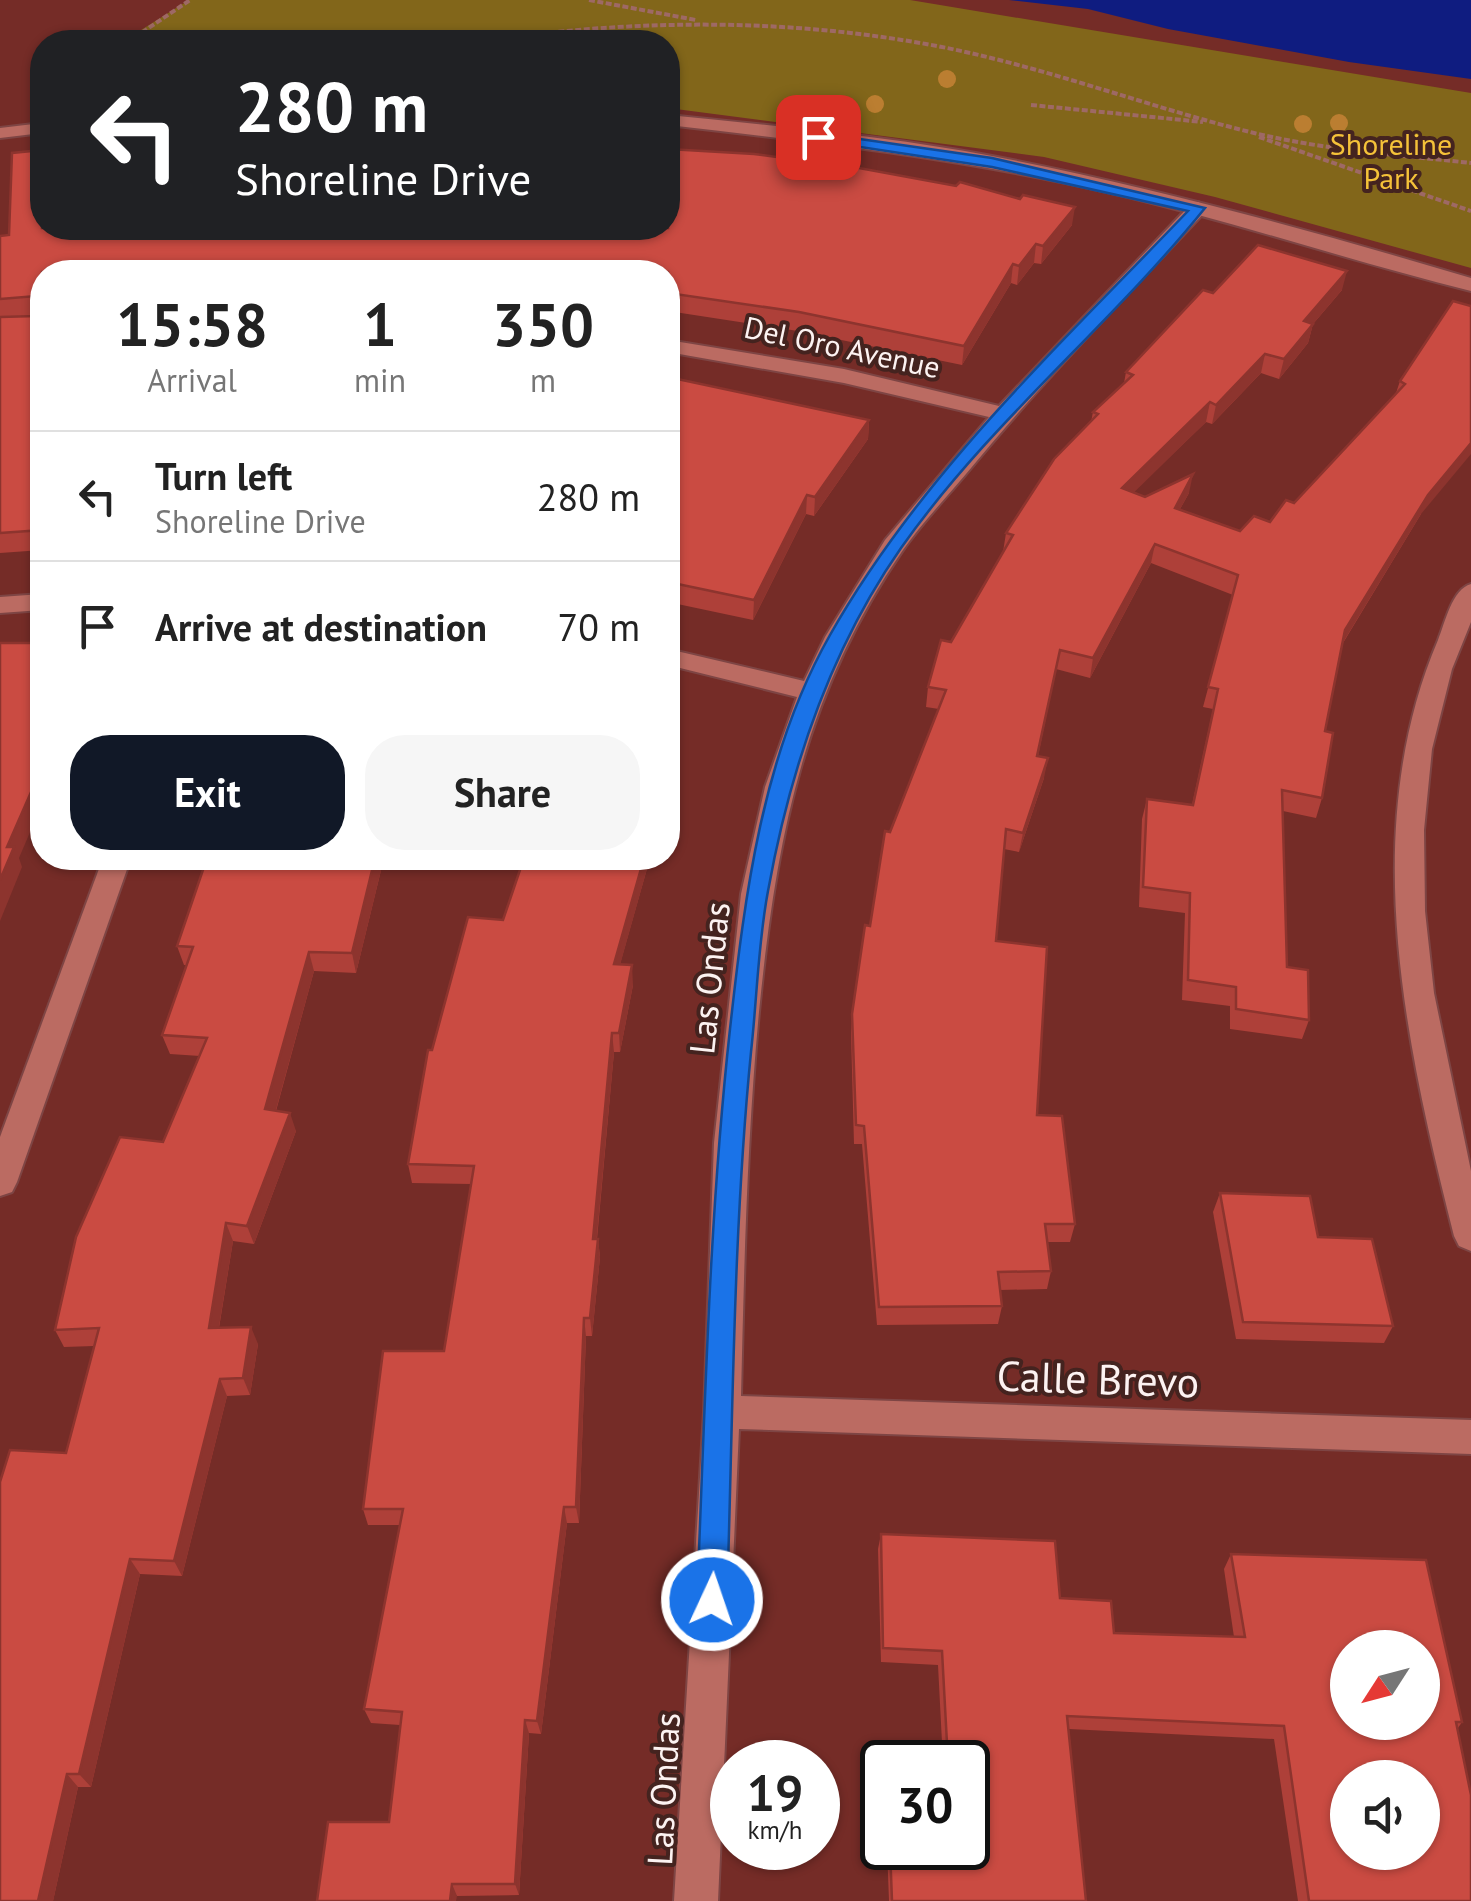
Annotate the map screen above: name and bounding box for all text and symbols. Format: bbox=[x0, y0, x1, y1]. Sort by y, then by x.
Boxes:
text: 280 m bbox=[235, 61, 428, 151]
icon: left bbox=[70, 70, 200, 200]
pin bbox=[776, 95, 861, 180]
icon: arrive bbox=[791, 110, 846, 165]
park label: Shoreline Park bbox=[1330, 124, 1452, 197]
text: Shoreline Drive bbox=[235, 149, 531, 207]
text: 15:58 bbox=[116, 285, 268, 363]
text: 1 bbox=[363, 285, 397, 363]
text: 350 bbox=[492, 285, 594, 363]
street label: Del Oro Avenue bbox=[741, 307, 944, 386]
text: Arrival bbox=[147, 359, 237, 401]
text: min bbox=[354, 359, 406, 401]
text: m bbox=[530, 359, 556, 401]
text: Turn left bbox=[155, 451, 292, 500]
icon: left bbox=[70, 469, 125, 524]
text: 280 m bbox=[537, 472, 640, 521]
text: Shoreline Drive bbox=[155, 500, 366, 542]
icon: arrive bbox=[70, 599, 125, 654]
text: Arrive at destination bbox=[155, 602, 487, 651]
text: 70 m bbox=[558, 602, 640, 651]
button: Exit bbox=[70, 735, 345, 850]
button: Share bbox=[365, 735, 640, 850]
street label: Las Ondas bbox=[678, 899, 740, 1056]
street label: Calle Brevo bbox=[996, 1347, 1200, 1410]
position arrow bbox=[660, 1548, 764, 1652]
north arrow bbox=[1330, 1630, 1440, 1740]
map controls bbox=[1330, 1630, 1440, 1870]
street label: Las Ondas bbox=[636, 1711, 690, 1866]
speed limit sign: 30 bbox=[860, 1740, 990, 1870]
text: 19 bbox=[747, 1760, 803, 1825]
button: sound bbox=[1330, 1760, 1440, 1870]
text: km/h bbox=[748, 1814, 802, 1846]

